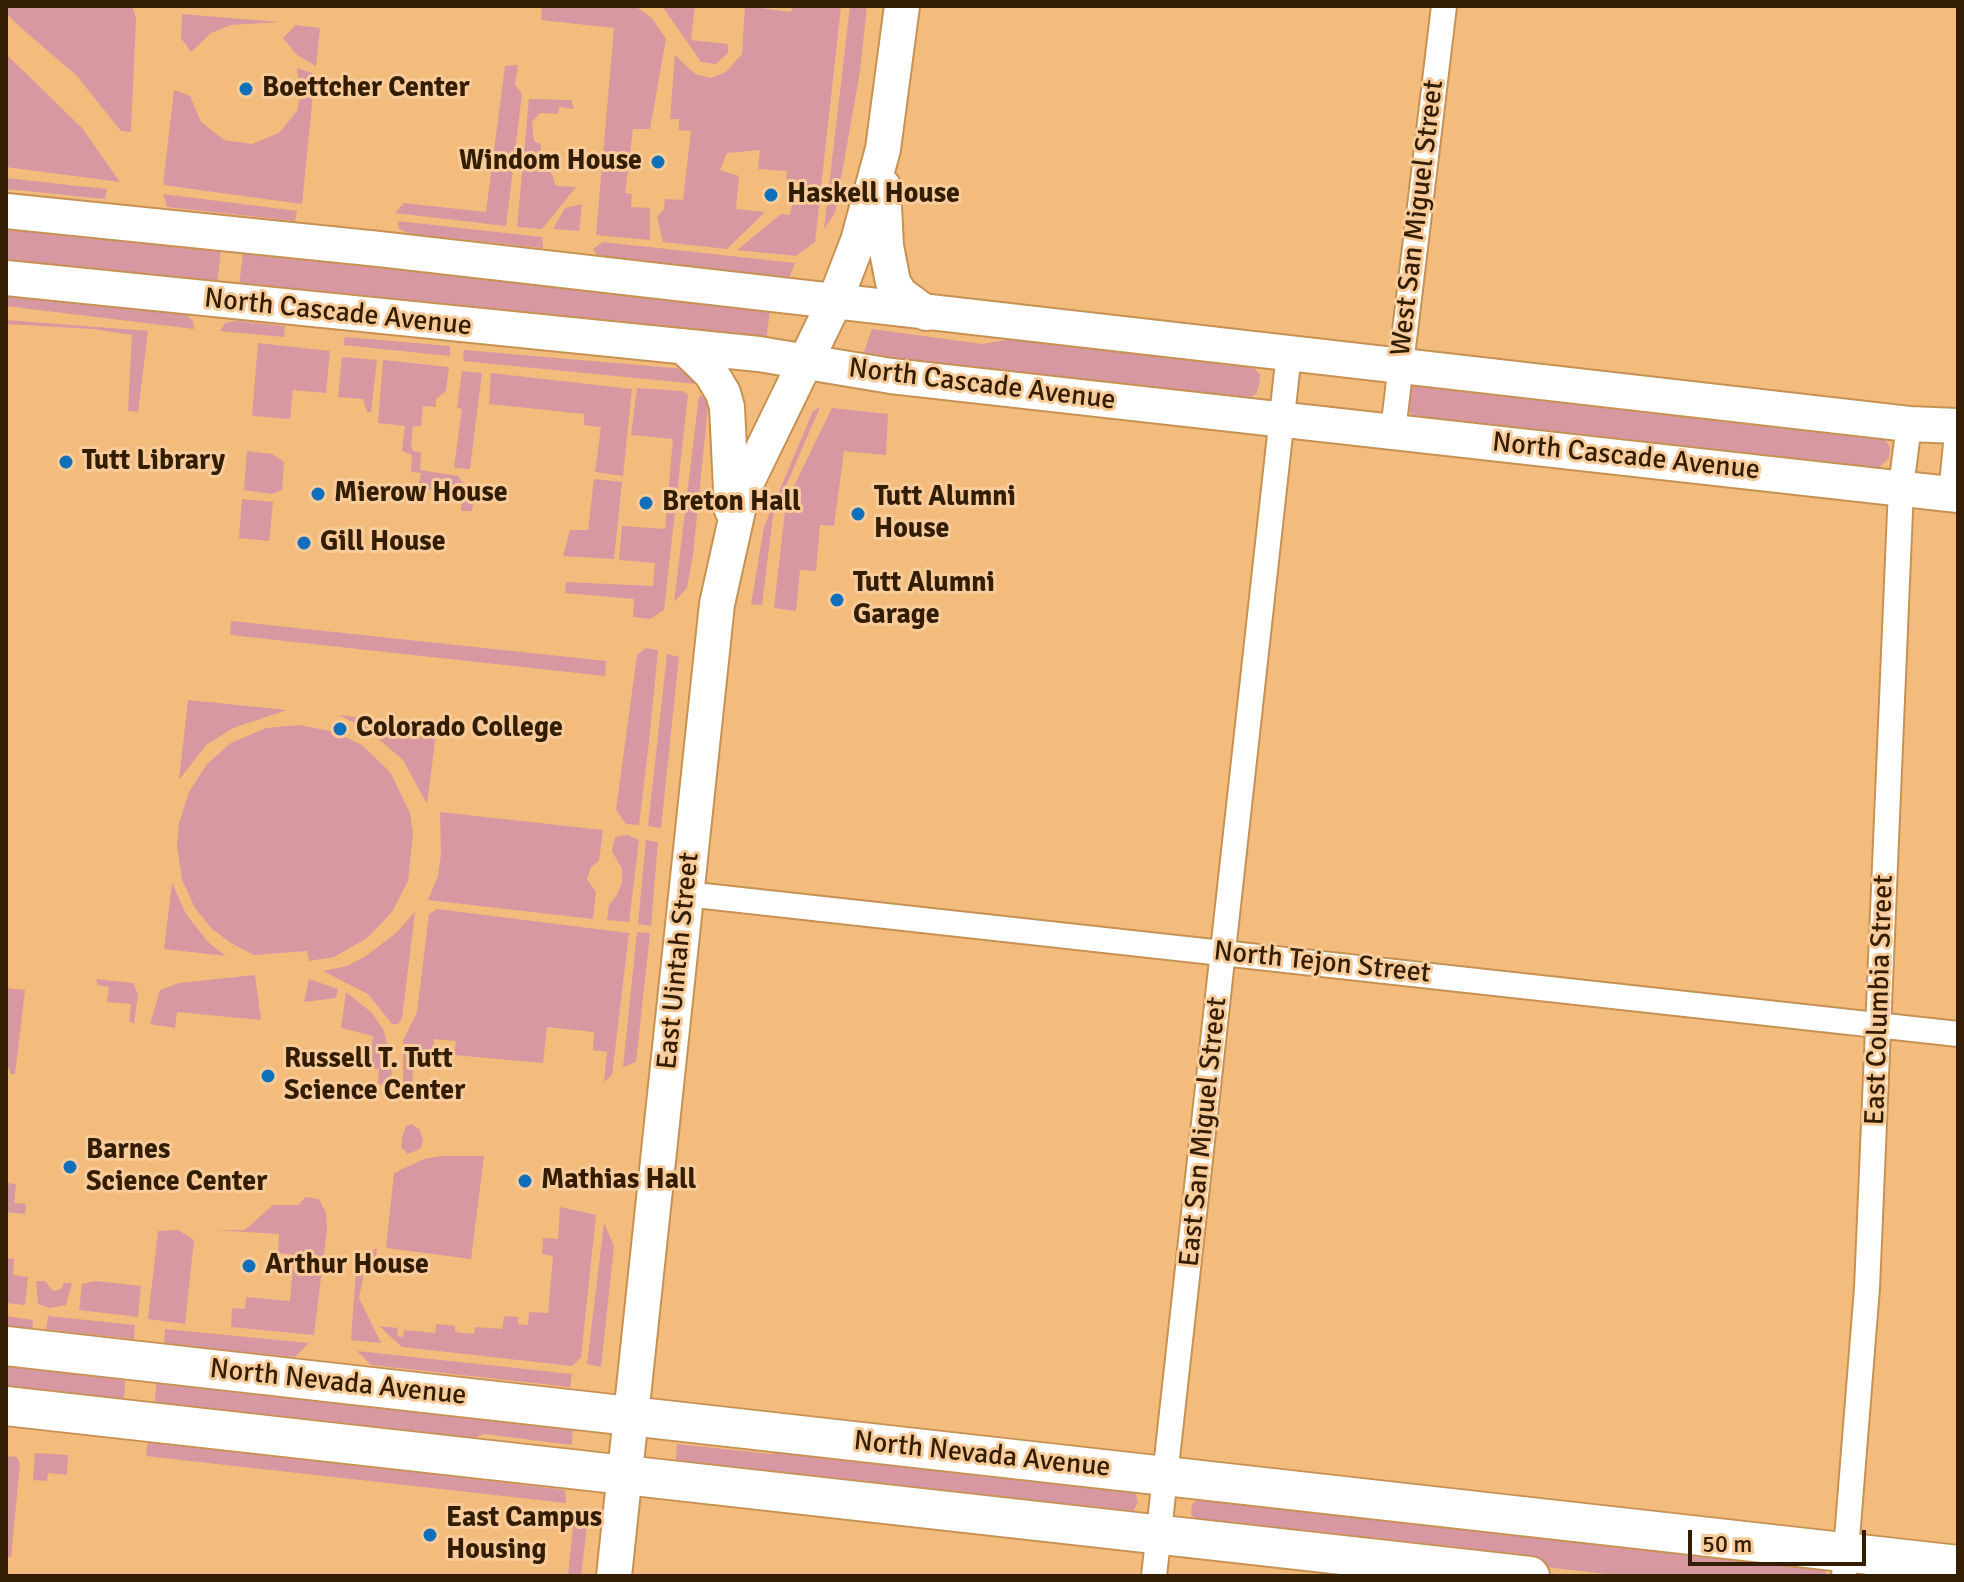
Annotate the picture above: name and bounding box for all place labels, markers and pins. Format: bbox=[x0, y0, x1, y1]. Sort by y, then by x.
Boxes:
place label: Boettcher Center bbox=[262, 72, 470, 106]
marker: Boettcher Center bbox=[237, 80, 255, 98]
place label: Windom House bbox=[459, 145, 642, 179]
marker: Windom House bbox=[649, 153, 667, 171]
place label: Haskell House bbox=[787, 178, 960, 212]
marker: Haskell House bbox=[762, 186, 780, 204]
place label: Tutt Library bbox=[82, 445, 225, 479]
marker: Tutt Library bbox=[57, 453, 75, 471]
place label: Mierow House bbox=[334, 477, 508, 511]
place label: Tutt Alumni House bbox=[874, 481, 1016, 547]
marker: Mierow House bbox=[309, 485, 327, 503]
place label: Breton Hall bbox=[662, 486, 801, 520]
marker: Breton Hall bbox=[637, 494, 655, 512]
marker: Tutt Alumni House bbox=[849, 505, 867, 523]
place label: Gill House bbox=[320, 526, 446, 560]
marker: Gill House bbox=[295, 534, 313, 552]
place label: Tutt Alumni Garage bbox=[853, 567, 995, 633]
marker: Tutt Alumni Garage bbox=[828, 591, 846, 609]
place label: Colorado College bbox=[356, 712, 563, 746]
marker: Colorado College bbox=[331, 720, 349, 738]
place label: Russell T. Tutt Science Center bbox=[284, 1043, 465, 1109]
marker: Russell T. Tutt Science Center bbox=[259, 1067, 277, 1085]
place label: Barnes Science Center bbox=[86, 1134, 267, 1200]
marker: Barnes Science Center bbox=[61, 1158, 79, 1176]
place label: Mathias Hall bbox=[541, 1164, 696, 1198]
marker: Mathias Hall bbox=[516, 1172, 534, 1190]
place label: Arthur House bbox=[265, 1249, 429, 1283]
marker: Arthur House bbox=[240, 1257, 258, 1275]
place label: East Campus Housing bbox=[446, 1502, 602, 1568]
marker: East Campus Housing bbox=[421, 1526, 439, 1544]

